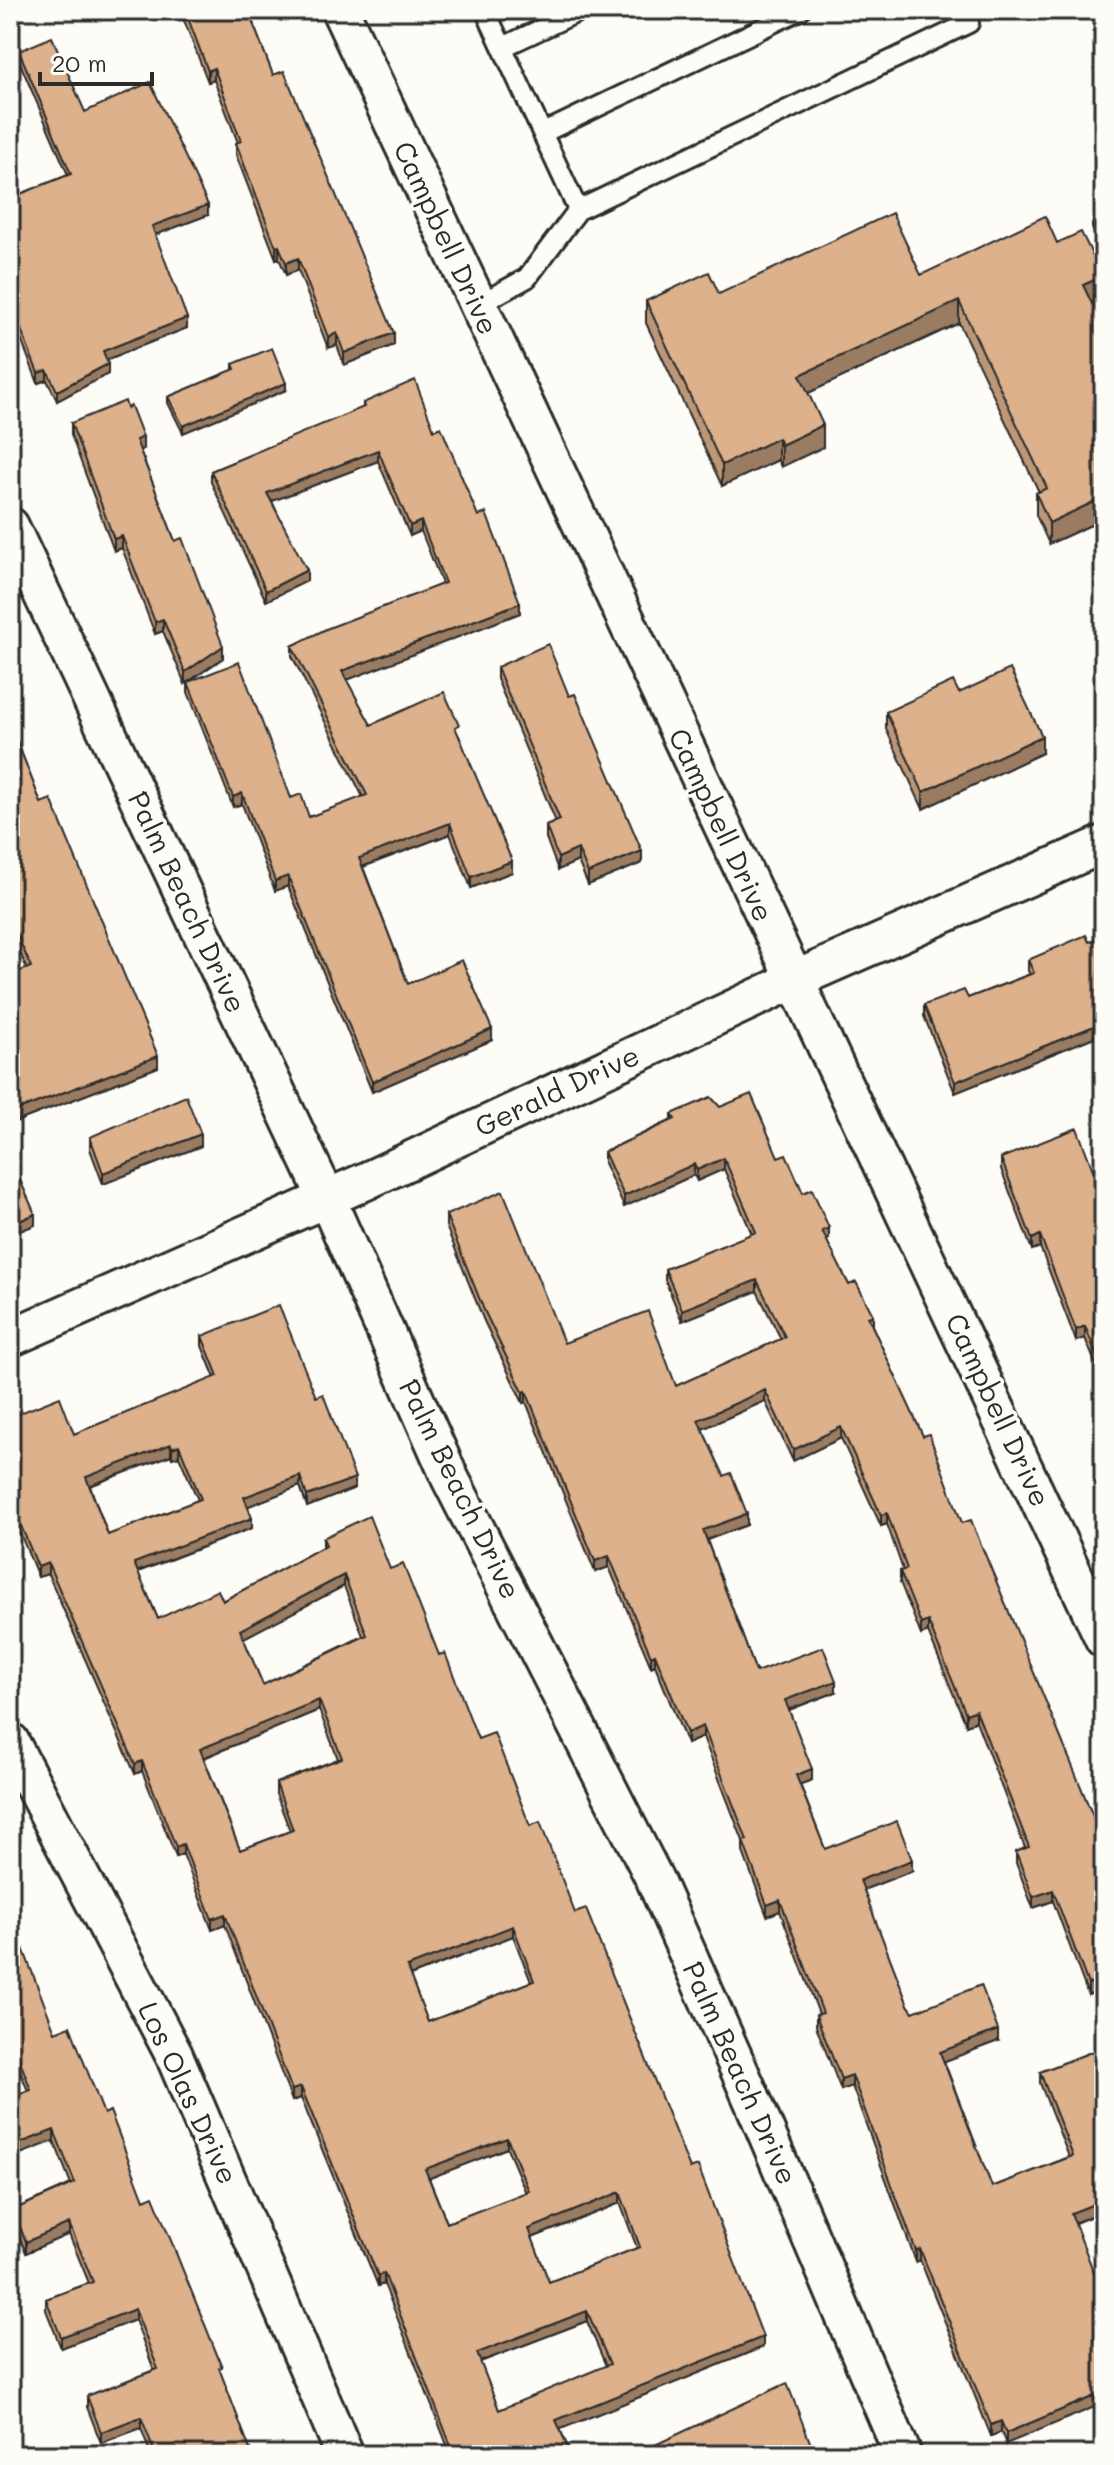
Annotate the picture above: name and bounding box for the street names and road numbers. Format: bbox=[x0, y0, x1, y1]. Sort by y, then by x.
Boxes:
street label: Campbell Drive bbox=[386, 135, 507, 340]
street label: Campbell Drive bbox=[661, 722, 782, 927]
street label: Palm Beach Drive bbox=[121, 785, 255, 1018]
street label: Gerald Drive bbox=[469, 1036, 645, 1144]
street label: Campbell Drive bbox=[938, 1307, 1059, 1512]
street label: Palm Beach Drive bbox=[392, 1373, 530, 1604]
street label: Palm Beach Drive bbox=[676, 1956, 806, 2190]
street label: Los Olas Drive bbox=[131, 1996, 247, 2190]

